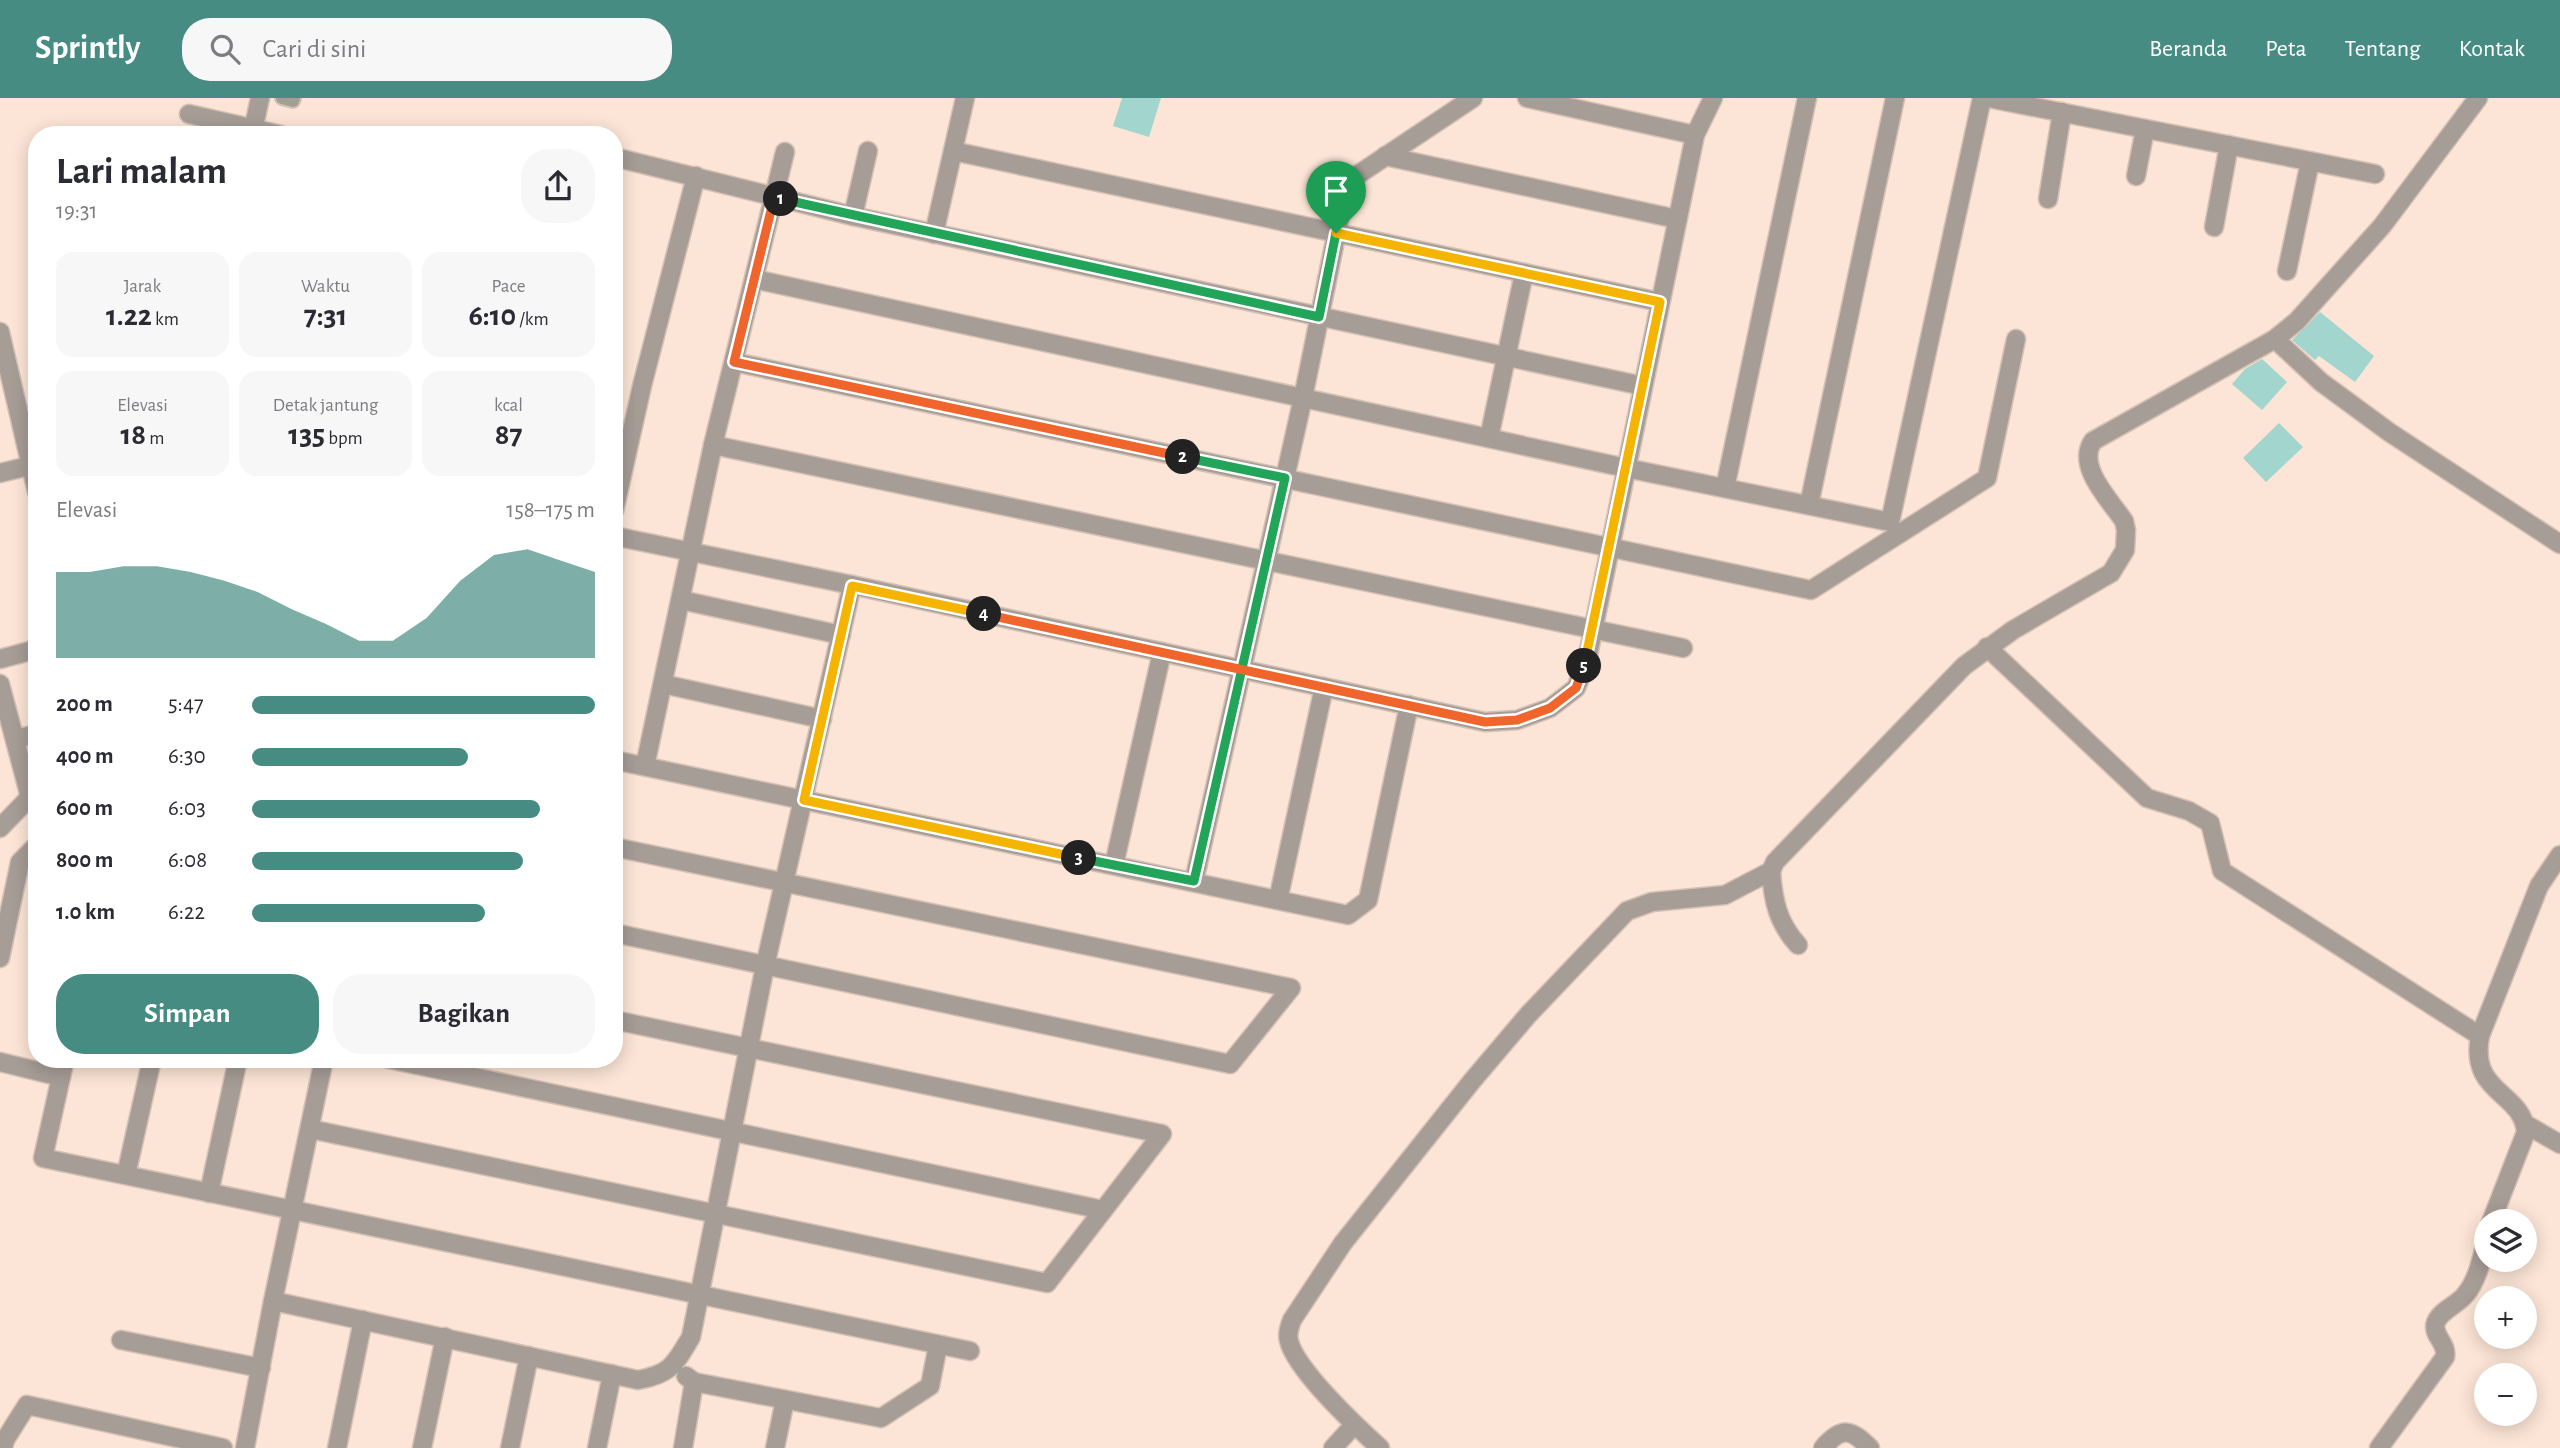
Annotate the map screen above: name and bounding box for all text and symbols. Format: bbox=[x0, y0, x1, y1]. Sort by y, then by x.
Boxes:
search box bbox=[182, 18, 672, 81]
icon: search bbox=[206, 30, 244, 68]
text: Sprintly bbox=[35, 32, 140, 65]
text: Cari di sini bbox=[262, 36, 366, 62]
text: Beranda bbox=[2149, 37, 2227, 61]
text: Peta bbox=[2265, 37, 2307, 61]
text: Tentang bbox=[2345, 37, 2421, 61]
text: Kontak bbox=[2459, 37, 2525, 61]
button: share bbox=[521, 149, 595, 223]
text: Lari malam bbox=[56, 153, 227, 191]
pin bbox=[1306, 161, 1366, 233]
icon: arrive bbox=[1317, 172, 1355, 210]
pin: 1 bbox=[764, 182, 798, 217]
text: 1 bbox=[777, 189, 784, 208]
text: 19:31 bbox=[56, 200, 97, 223]
text: Jarak bbox=[124, 277, 161, 296]
text: Waktu bbox=[301, 277, 350, 296]
text: Pace bbox=[491, 277, 526, 296]
text: 1.22 bbox=[106, 301, 152, 331]
text: 7:31 bbox=[304, 301, 347, 331]
text: 6:10 bbox=[468, 301, 516, 331]
text: km bbox=[152, 310, 179, 329]
text: /km bbox=[516, 310, 549, 329]
text: Elevasi bbox=[117, 396, 168, 415]
text: Detak jantung bbox=[273, 396, 378, 415]
text: kcal bbox=[494, 396, 523, 415]
text: 18 bbox=[121, 420, 146, 450]
text: 135 bbox=[288, 420, 325, 450]
text: 87 bbox=[495, 420, 522, 450]
text: m bbox=[146, 429, 164, 448]
text: bpm bbox=[325, 429, 363, 448]
pin: 2 bbox=[1166, 440, 1200, 474]
text: 2 bbox=[1178, 447, 1187, 466]
text: Elevasi bbox=[56, 499, 117, 522]
text: 158–175 m bbox=[506, 499, 595, 522]
pin: 4 bbox=[967, 596, 1002, 632]
text: 4 bbox=[979, 604, 988, 623]
pin: 5 bbox=[1566, 648, 1602, 684]
text: 5 bbox=[1579, 656, 1588, 675]
text: 200 m bbox=[56, 693, 113, 716]
text: 5:47 bbox=[168, 693, 204, 716]
text: 400 m bbox=[56, 745, 114, 768]
text: 6:30 bbox=[168, 745, 206, 768]
text: 600 m bbox=[56, 797, 113, 820]
text: 6:03 bbox=[168, 797, 206, 820]
pin: 3 bbox=[1062, 840, 1096, 876]
text: 3 bbox=[1074, 848, 1083, 867]
text: 800 m bbox=[56, 849, 113, 872]
text: 6:08 bbox=[168, 849, 207, 872]
text: 1.0 km bbox=[56, 901, 115, 924]
text: 6:22 bbox=[168, 901, 205, 924]
button: Simpan bbox=[56, 974, 319, 1054]
button: Bagikan bbox=[333, 974, 595, 1054]
map controls bbox=[2474, 1209, 2537, 1426]
button: layers bbox=[2474, 1209, 2537, 1272]
button: + bbox=[2474, 1286, 2537, 1349]
button: − bbox=[2474, 1363, 2537, 1426]

